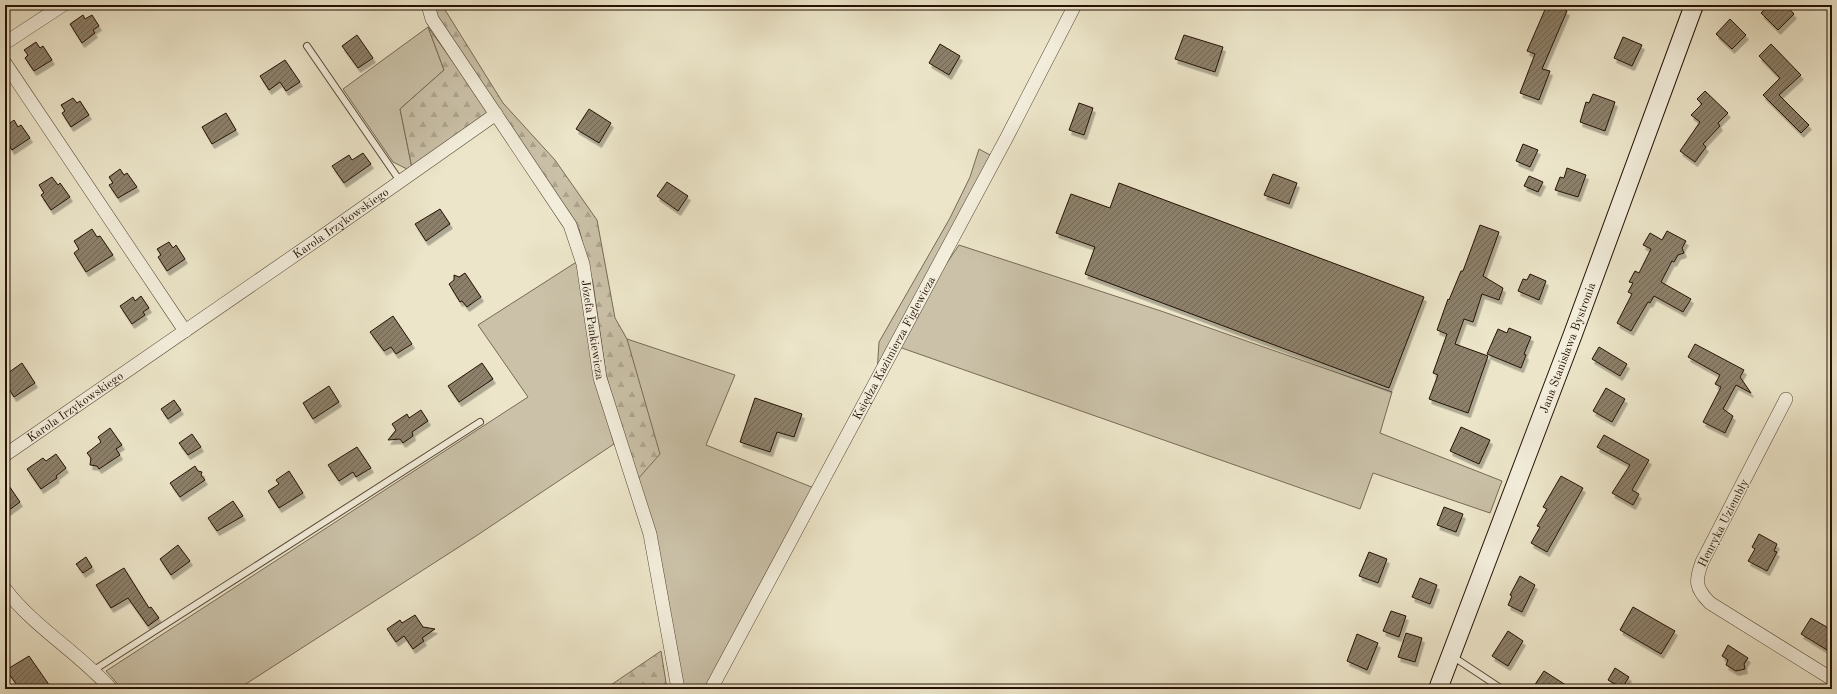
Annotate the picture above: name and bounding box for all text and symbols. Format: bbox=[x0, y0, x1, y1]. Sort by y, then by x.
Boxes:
street label: Karola Irzykowskiego bbox=[291, 186, 391, 261]
street label: Księdza Kazimierza Figlewicza bbox=[851, 275, 938, 422]
street label: Józefa Pankiewicza bbox=[578, 279, 605, 381]
street label: Jana Stanisława Bystronia bbox=[1538, 281, 1598, 415]
street label: Karola Irzykowskiego bbox=[25, 370, 126, 445]
street label: Henryka Uziembły bbox=[1697, 477, 1752, 569]

